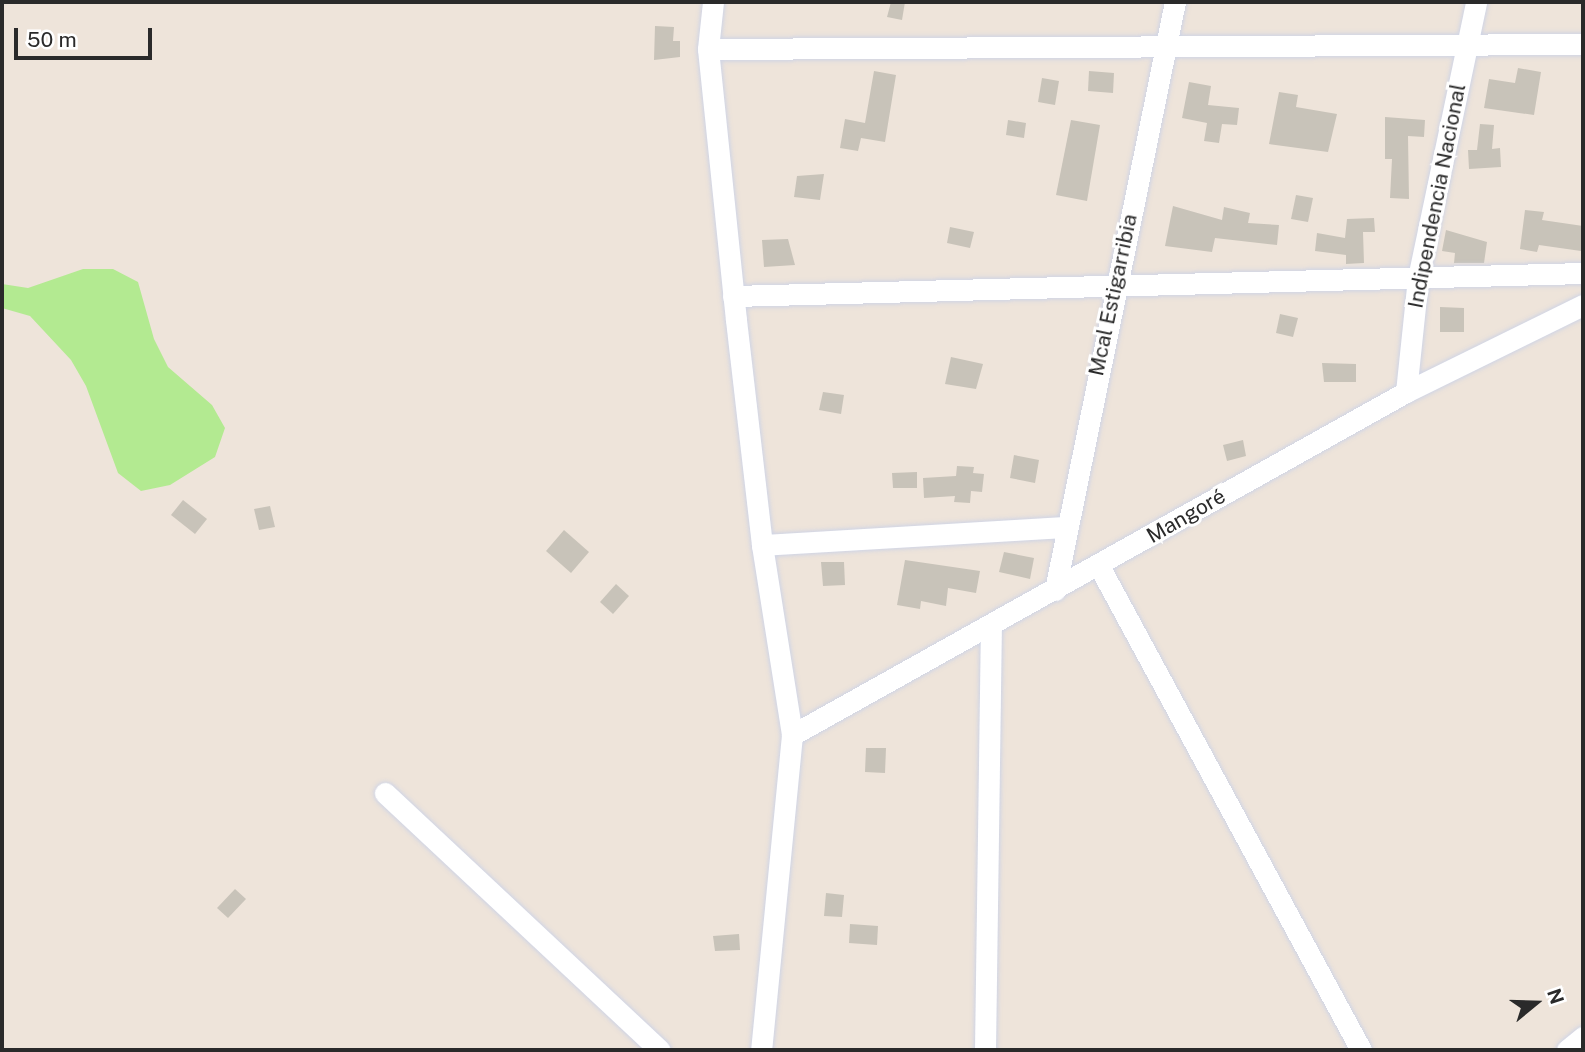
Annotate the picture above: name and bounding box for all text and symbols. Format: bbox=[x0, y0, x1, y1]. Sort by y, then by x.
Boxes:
scale bar bbox=[18, 14, 156, 58]
text: 50 m bbox=[27, 27, 77, 52]
street label: Indipendencia Nacional bbox=[1403, 82, 1471, 310]
street label: Mcal Estigarribia bbox=[1084, 212, 1142, 378]
street label: Mangoré bbox=[1142, 483, 1230, 549]
north arrow bbox=[1501, 968, 1571, 1038]
text: N bbox=[1543, 986, 1569, 1007]

